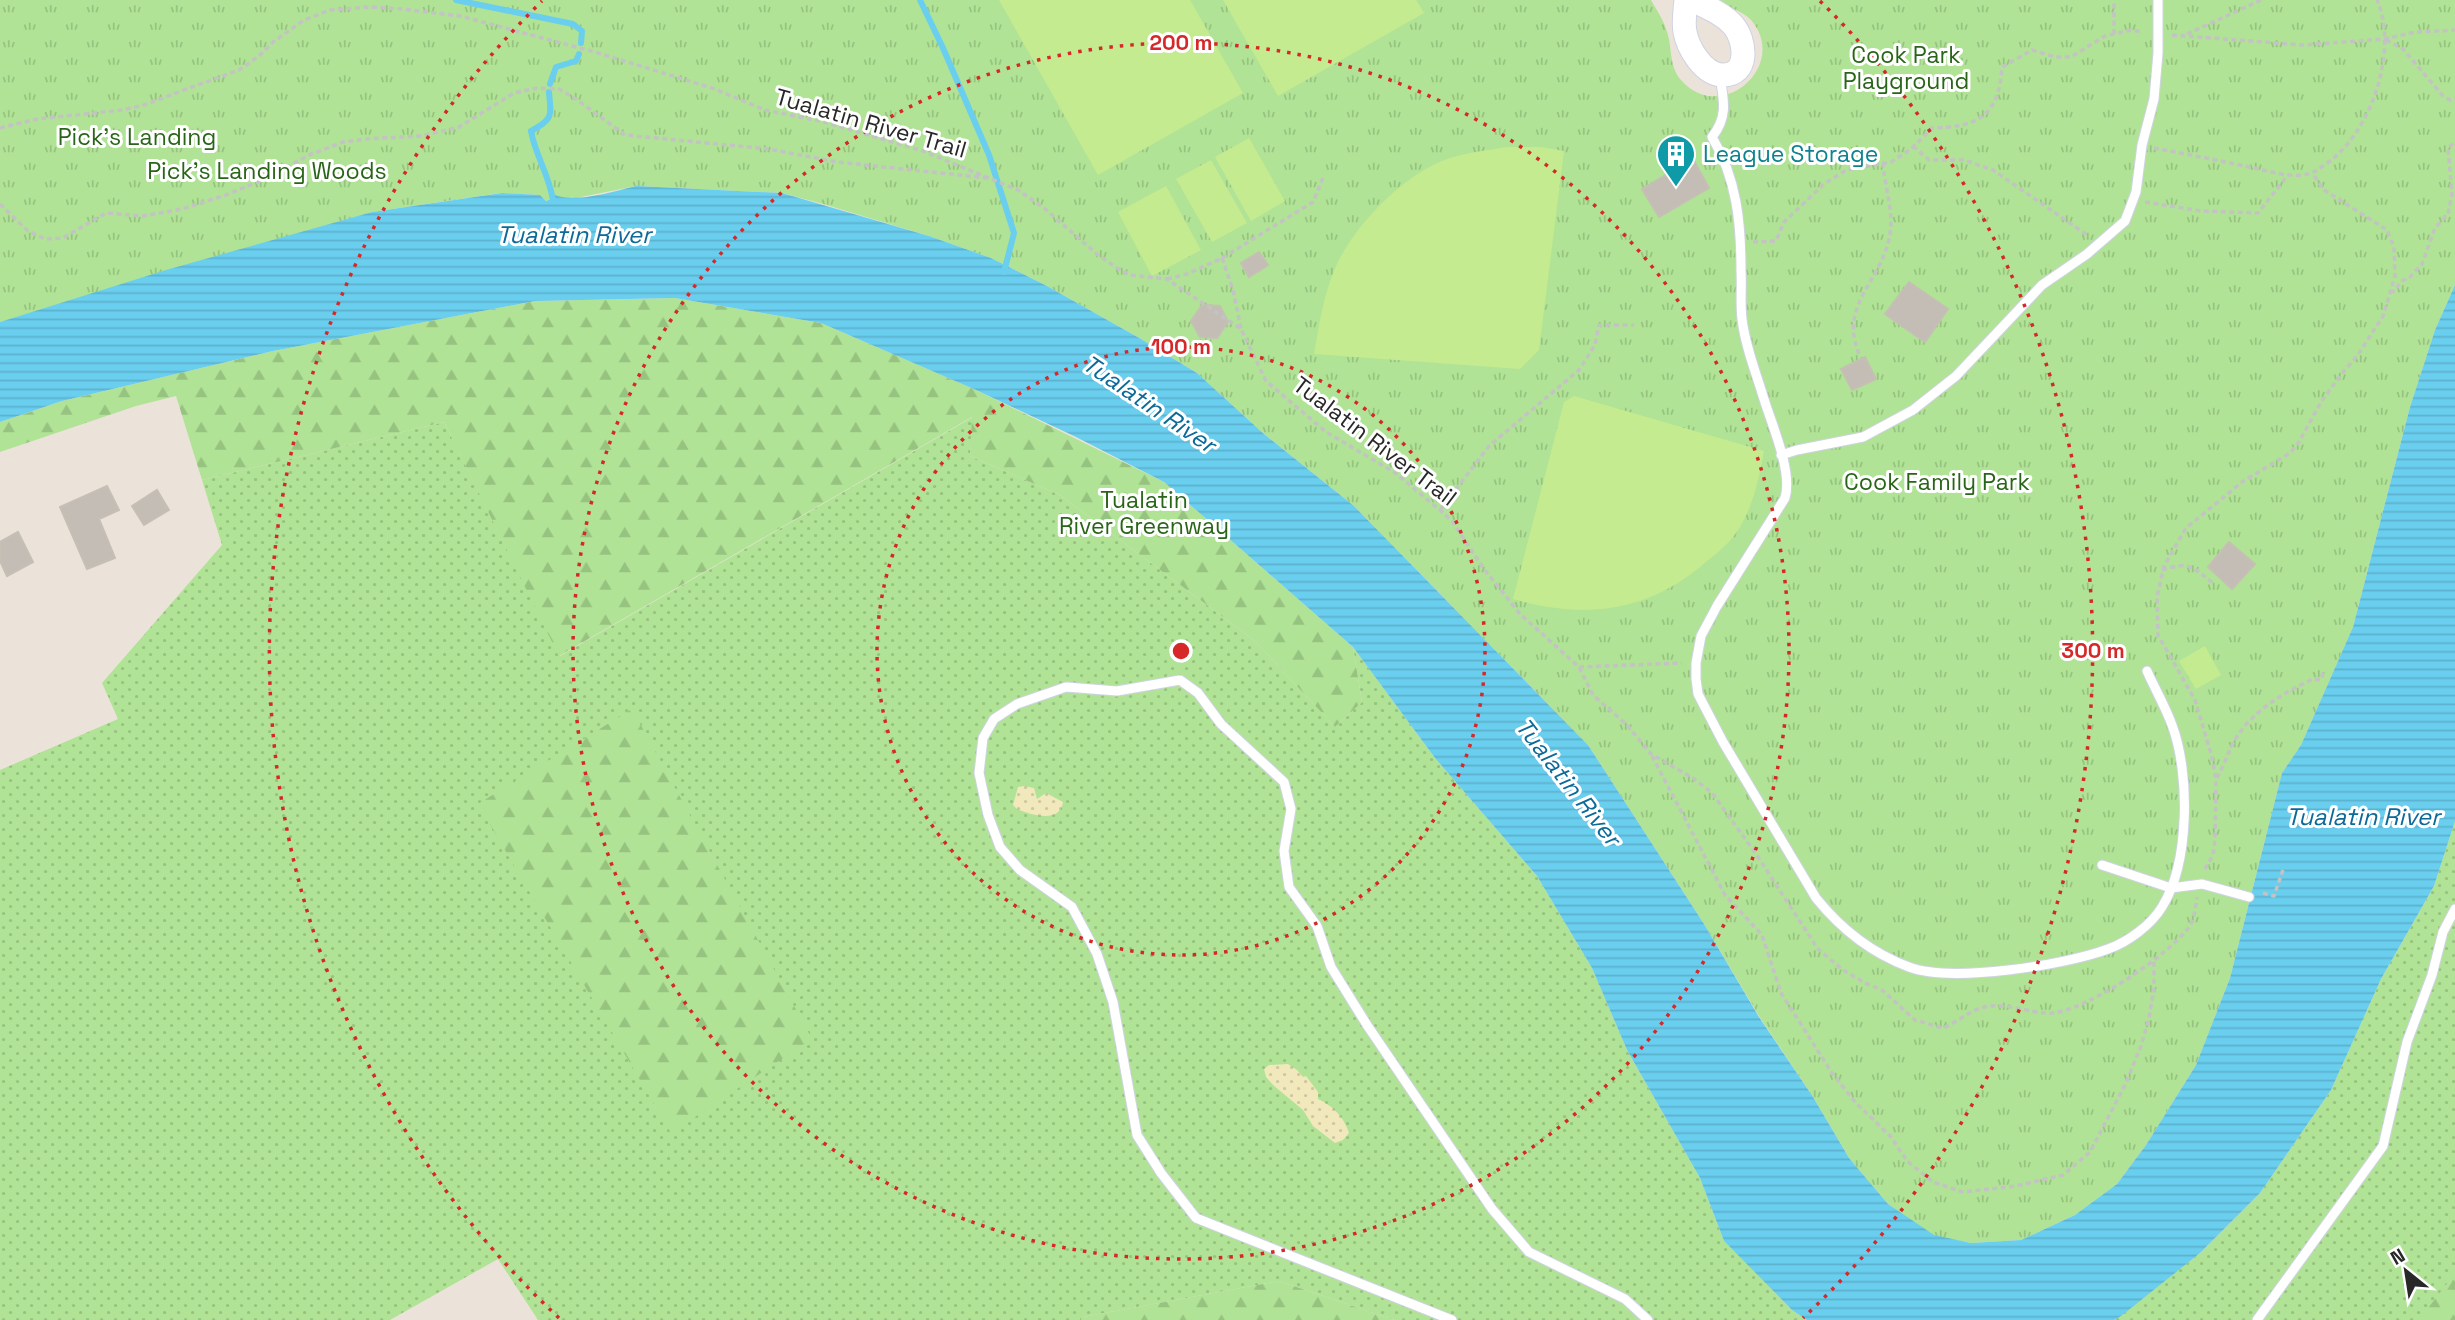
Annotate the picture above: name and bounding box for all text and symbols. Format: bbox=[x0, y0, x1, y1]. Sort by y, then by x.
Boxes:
text: 200 m bbox=[1150, 29, 1212, 56]
park label: Cook Park Playground bbox=[1843, 40, 1969, 96]
street label: Tualatin River Trail bbox=[772, 81, 970, 165]
park label: Pick's Landing bbox=[58, 122, 216, 152]
building icon: League Storage bbox=[1655, 133, 1697, 188]
place label: League Storage bbox=[1703, 139, 1878, 169]
park label: Pick's Landing Woods bbox=[147, 156, 387, 186]
water label: Tualatin River bbox=[497, 219, 654, 250]
text: 100 m bbox=[1151, 333, 1211, 360]
water label: Tualatin River bbox=[1077, 348, 1224, 461]
street label: Tualatin River Trail bbox=[1287, 370, 1463, 512]
park label: Cook Family Park bbox=[1844, 467, 2030, 497]
park label: Tualatin River Greenway bbox=[1059, 485, 1229, 541]
text: 300 m bbox=[2061, 637, 2125, 664]
centre of rings bbox=[1169, 639, 1193, 663]
water label: Tualatin River bbox=[1509, 711, 1630, 854]
water label: Tualatin River bbox=[2286, 801, 2443, 832]
north arrow bbox=[2371, 1236, 2441, 1306]
text: N bbox=[2386, 1243, 2410, 1271]

